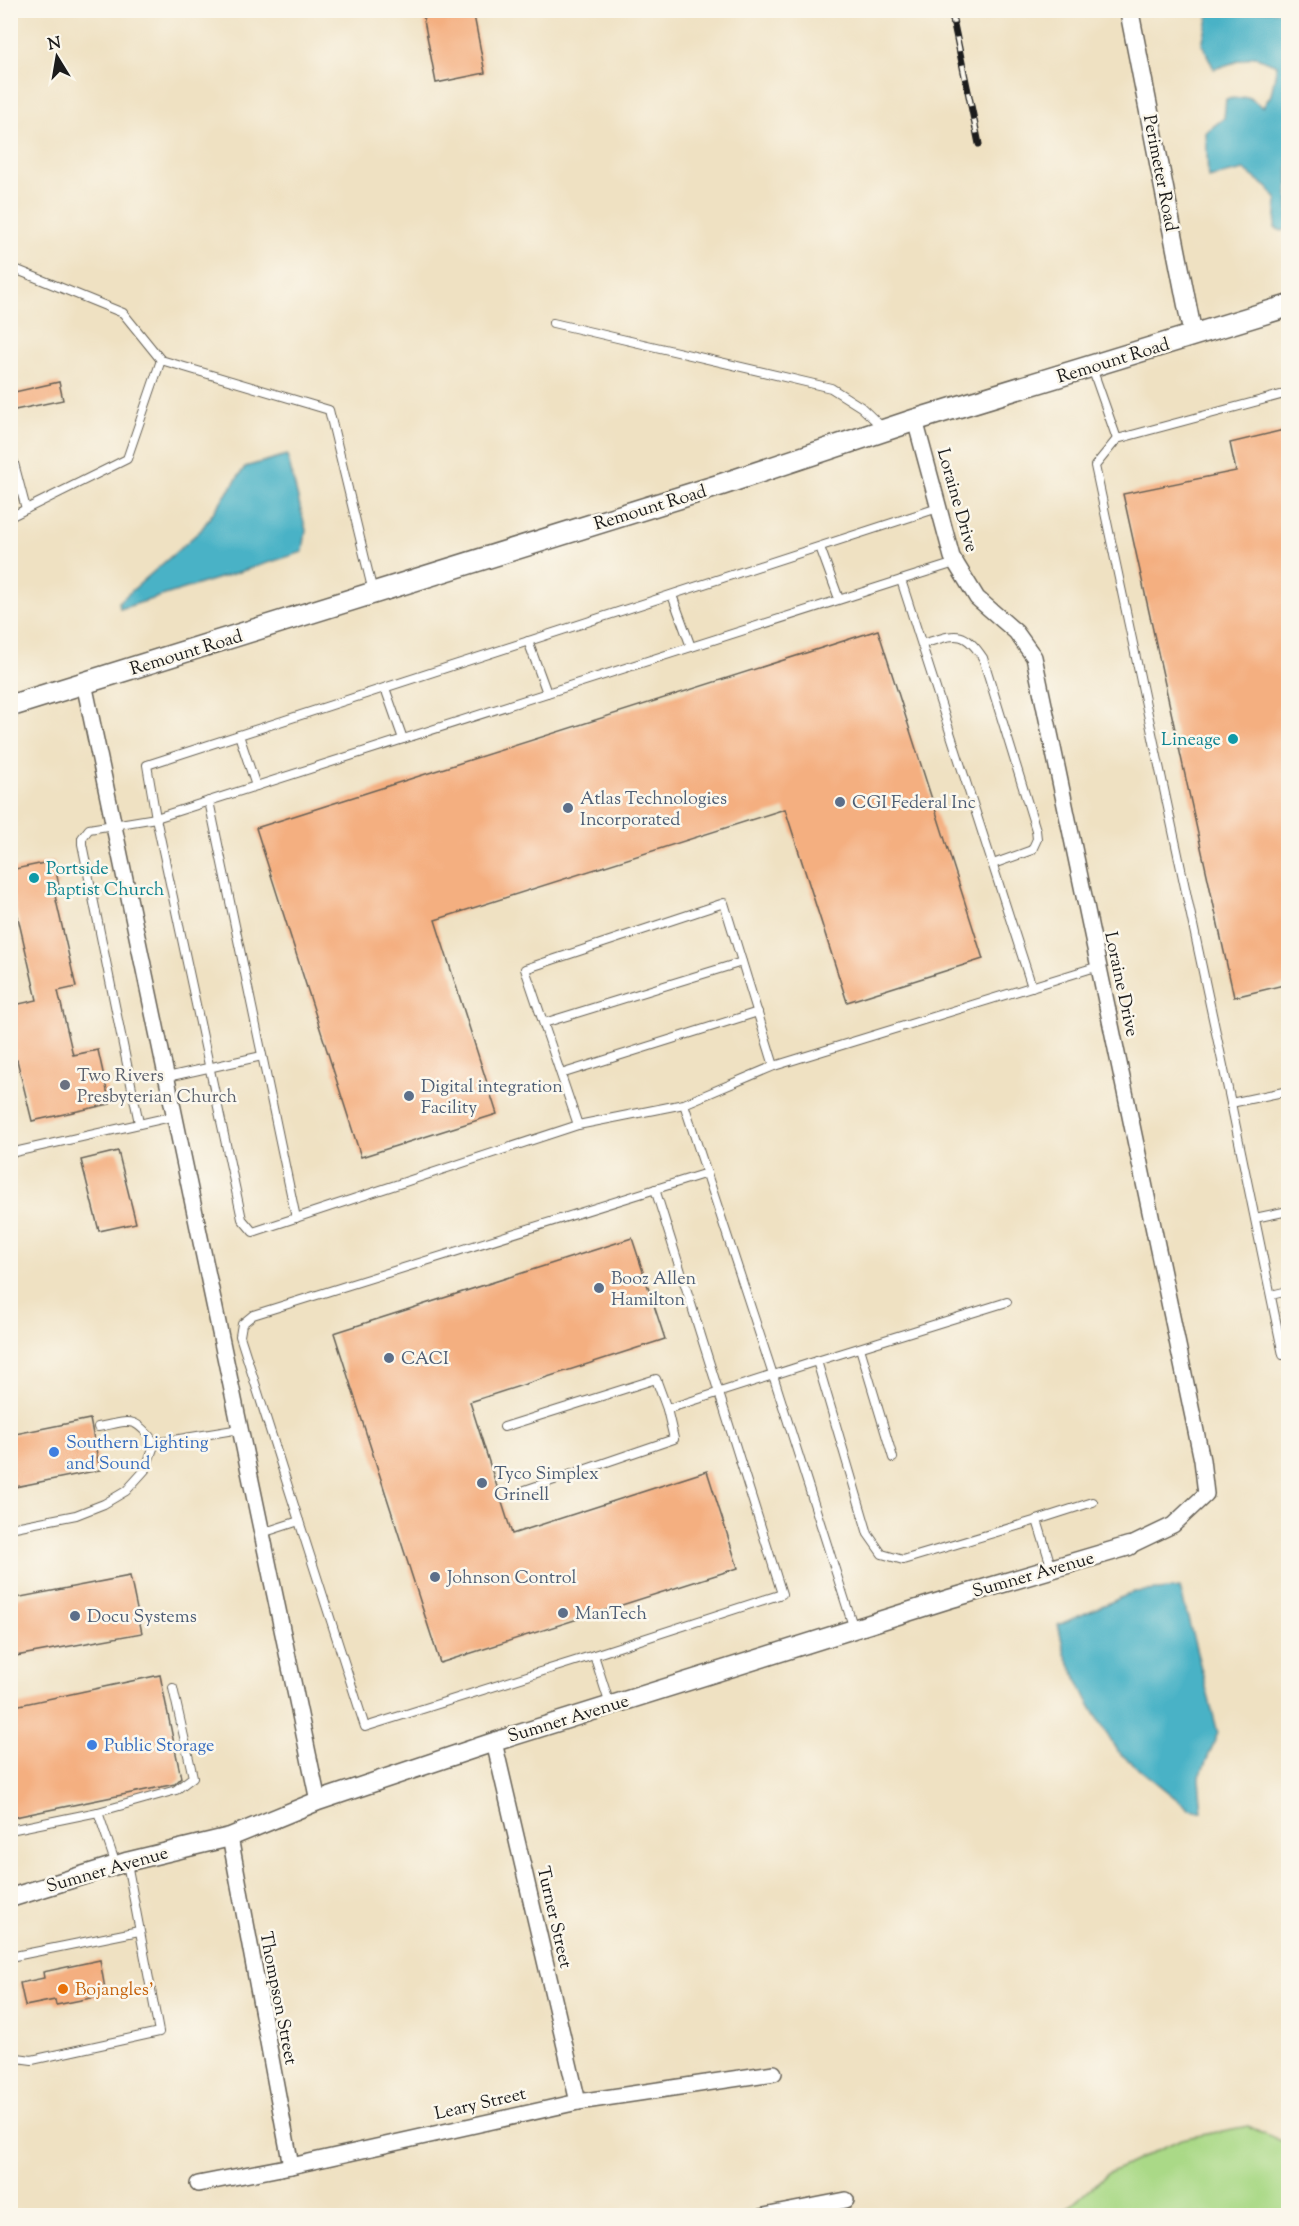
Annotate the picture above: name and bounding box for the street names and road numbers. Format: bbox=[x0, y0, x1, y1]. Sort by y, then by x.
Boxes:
street label: Perimeter Road bbox=[1135, 113, 1183, 234]
street label: Remount Road bbox=[1054, 332, 1173, 391]
street label: Loraine Drive bbox=[929, 446, 983, 555]
street label: Remount Road bbox=[591, 479, 710, 538]
street label: Remount Road bbox=[127, 624, 246, 683]
street label: Loraine Drive bbox=[1096, 929, 1144, 1039]
street label: Sumner Avenue bbox=[970, 1546, 1097, 1606]
street label: Sumner Avenue bbox=[505, 1689, 632, 1751]
street label: Sumner Avenue bbox=[44, 1841, 171, 1901]
street label: Turner Street bbox=[529, 1864, 577, 1971]
street label: Thompson Street bbox=[251, 1929, 303, 2067]
street label: Leary Street bbox=[432, 2082, 529, 2128]

